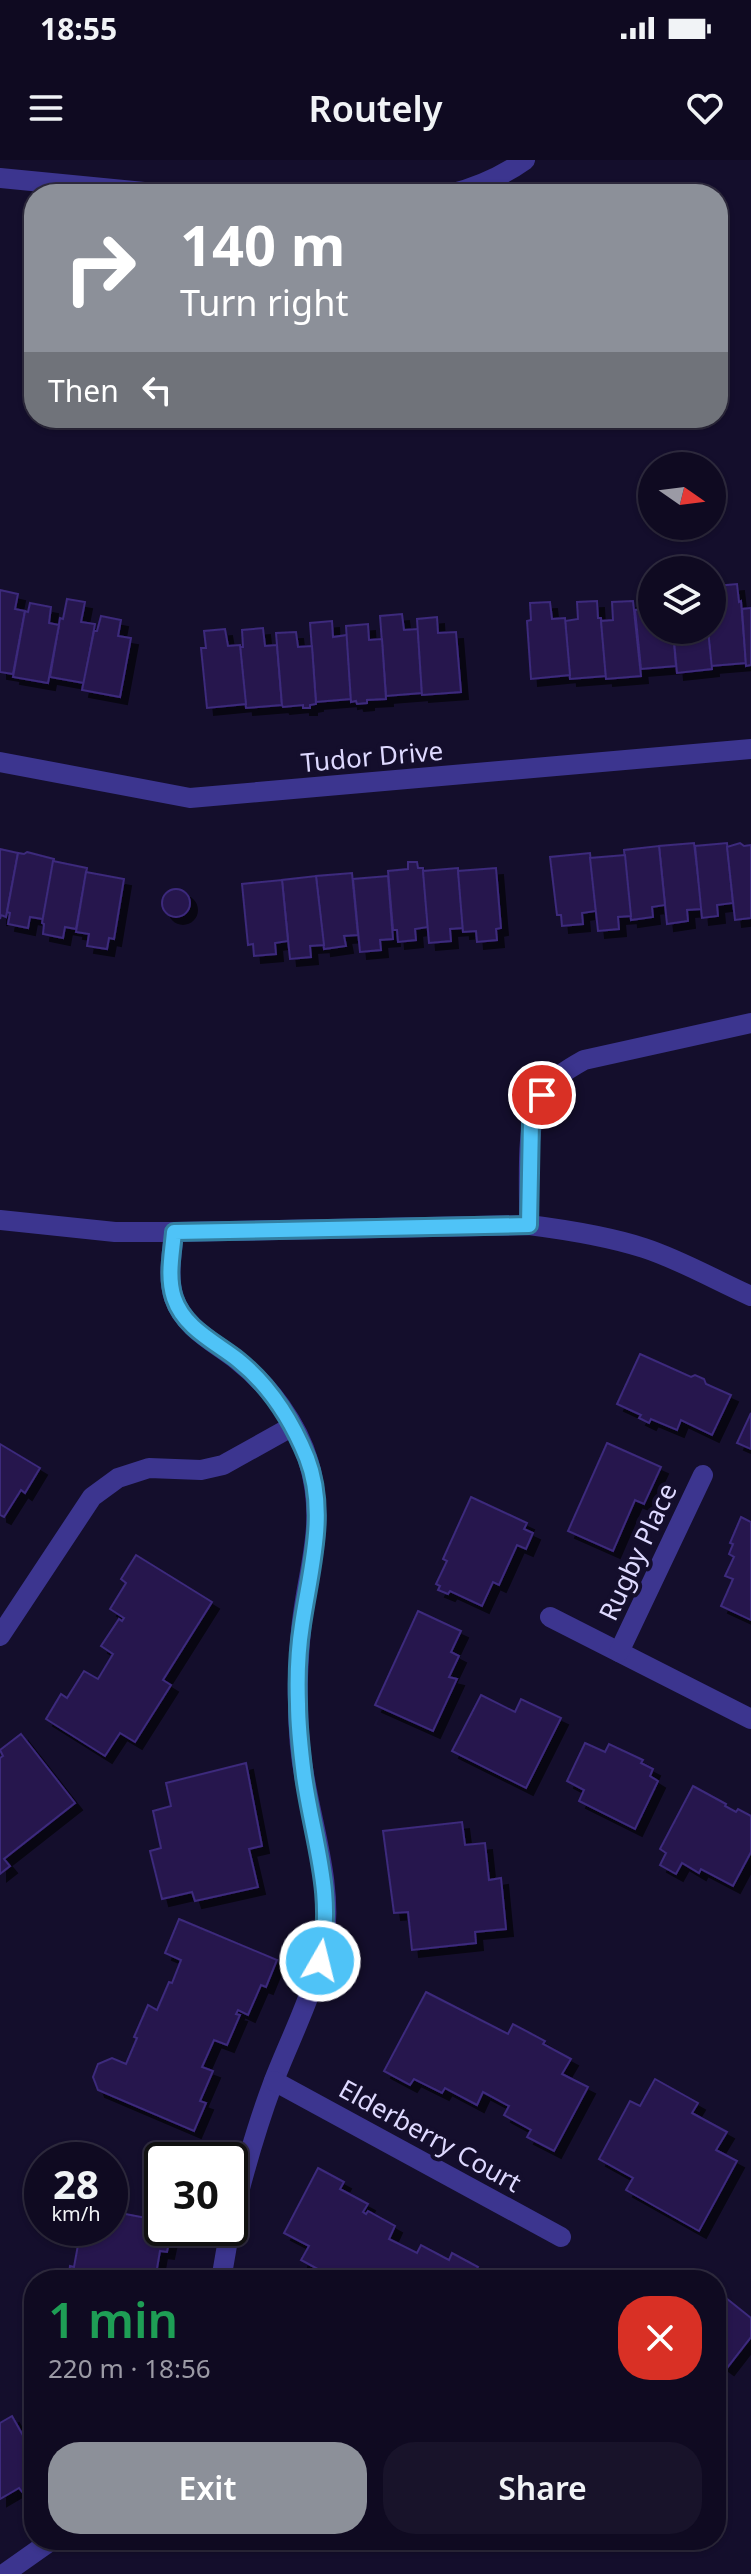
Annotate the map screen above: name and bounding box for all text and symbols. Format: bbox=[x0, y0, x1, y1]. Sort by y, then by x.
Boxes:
text: 18:55 bbox=[40, 8, 117, 49]
text: Routely bbox=[309, 84, 442, 133]
icon: menu bbox=[24, 86, 68, 130]
icon: heart bbox=[683, 86, 727, 130]
text: 140 m bbox=[180, 206, 345, 282]
icon: right bbox=[48, 216, 152, 320]
text: Turn right bbox=[180, 278, 348, 327]
icon: left bbox=[135, 368, 179, 412]
text: Then bbox=[48, 370, 119, 411]
north arrow bbox=[638, 452, 726, 540]
map controls bbox=[638, 452, 726, 644]
button: layers bbox=[638, 556, 726, 644]
street label: Tudor Drive bbox=[299, 732, 445, 780]
pin bbox=[508, 1061, 576, 1129]
icon: arrive bbox=[520, 1073, 564, 1117]
street label: Rugby Place bbox=[590, 1477, 685, 1626]
position arrow bbox=[278, 1919, 362, 2003]
street label: Elderberry Court bbox=[333, 2070, 528, 2200]
speed limit sign: 30 bbox=[144, 2142, 248, 2246]
text: 28 bbox=[53, 2156, 99, 2211]
text: km/h bbox=[51, 2200, 101, 2227]
text: 1 min bbox=[48, 2287, 178, 2352]
button: close bbox=[618, 2296, 702, 2380]
text: 220 m · 18:56 bbox=[48, 2350, 211, 2386]
button: Exit bbox=[48, 2442, 367, 2534]
button: Share bbox=[383, 2442, 702, 2534]

